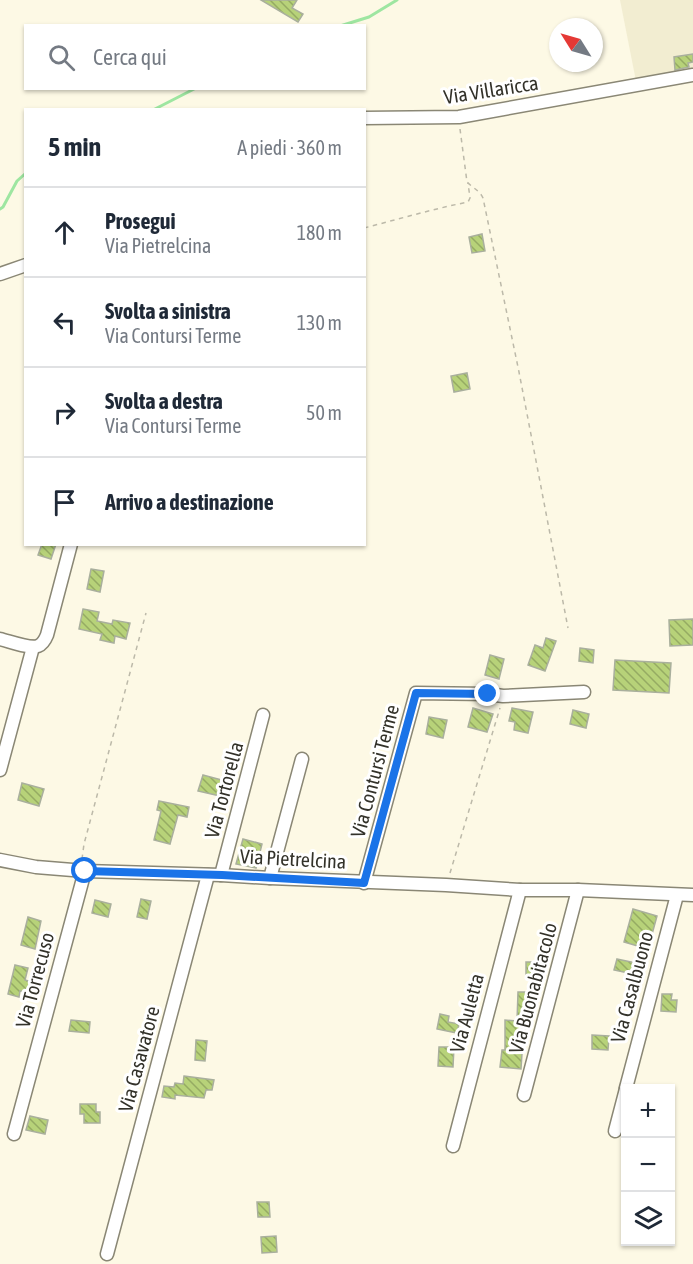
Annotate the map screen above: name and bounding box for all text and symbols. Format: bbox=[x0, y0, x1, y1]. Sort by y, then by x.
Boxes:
north arrow bbox=[549, 18, 603, 72]
search box bbox=[24, 24, 366, 90]
icon: search bbox=[45, 41, 78, 74]
text: Cerca qui bbox=[93, 44, 167, 70]
street label: Via Villaricca bbox=[442, 71, 540, 108]
text: 5 min bbox=[48, 132, 101, 162]
text: A piedi · 360 m bbox=[237, 136, 342, 159]
text: Prosegui bbox=[105, 208, 176, 234]
icon: ahead bbox=[48, 216, 81, 249]
text: 180 m bbox=[297, 221, 342, 244]
text: Via Pietrelcina bbox=[105, 234, 211, 257]
text: Svolta a sinistra bbox=[105, 298, 231, 324]
icon: left bbox=[48, 306, 81, 339]
text: 130 m bbox=[297, 311, 342, 334]
text: Via Contursi Terme bbox=[105, 324, 241, 347]
text: Svolta a destra bbox=[105, 388, 223, 414]
icon: right bbox=[48, 396, 81, 429]
text: 50 m bbox=[306, 401, 342, 424]
text: Via Contursi Terme bbox=[105, 414, 241, 437]
icon: arrive bbox=[48, 486, 81, 519]
text: Arrivo a destinazione bbox=[105, 489, 274, 515]
route end bbox=[474, 680, 500, 706]
street label: Via Contursi Terme bbox=[346, 702, 403, 840]
street label: Via Tortorella bbox=[200, 739, 247, 841]
street label: Via Pietrelcina bbox=[239, 844, 347, 873]
route start bbox=[71, 857, 97, 883]
street label: Via Buonabitacolo bbox=[504, 920, 561, 1056]
street label: Via Casalbuono bbox=[606, 929, 657, 1045]
street label: Via Torrecuso bbox=[11, 930, 58, 1030]
street label: Via Auletta bbox=[445, 971, 488, 1055]
street label: Via Casavatore bbox=[113, 1004, 164, 1114]
map controls bbox=[621, 1084, 675, 1246]
button: + bbox=[621, 1084, 675, 1138]
button: − bbox=[621, 1138, 675, 1192]
button: layers bbox=[621, 1192, 675, 1246]

